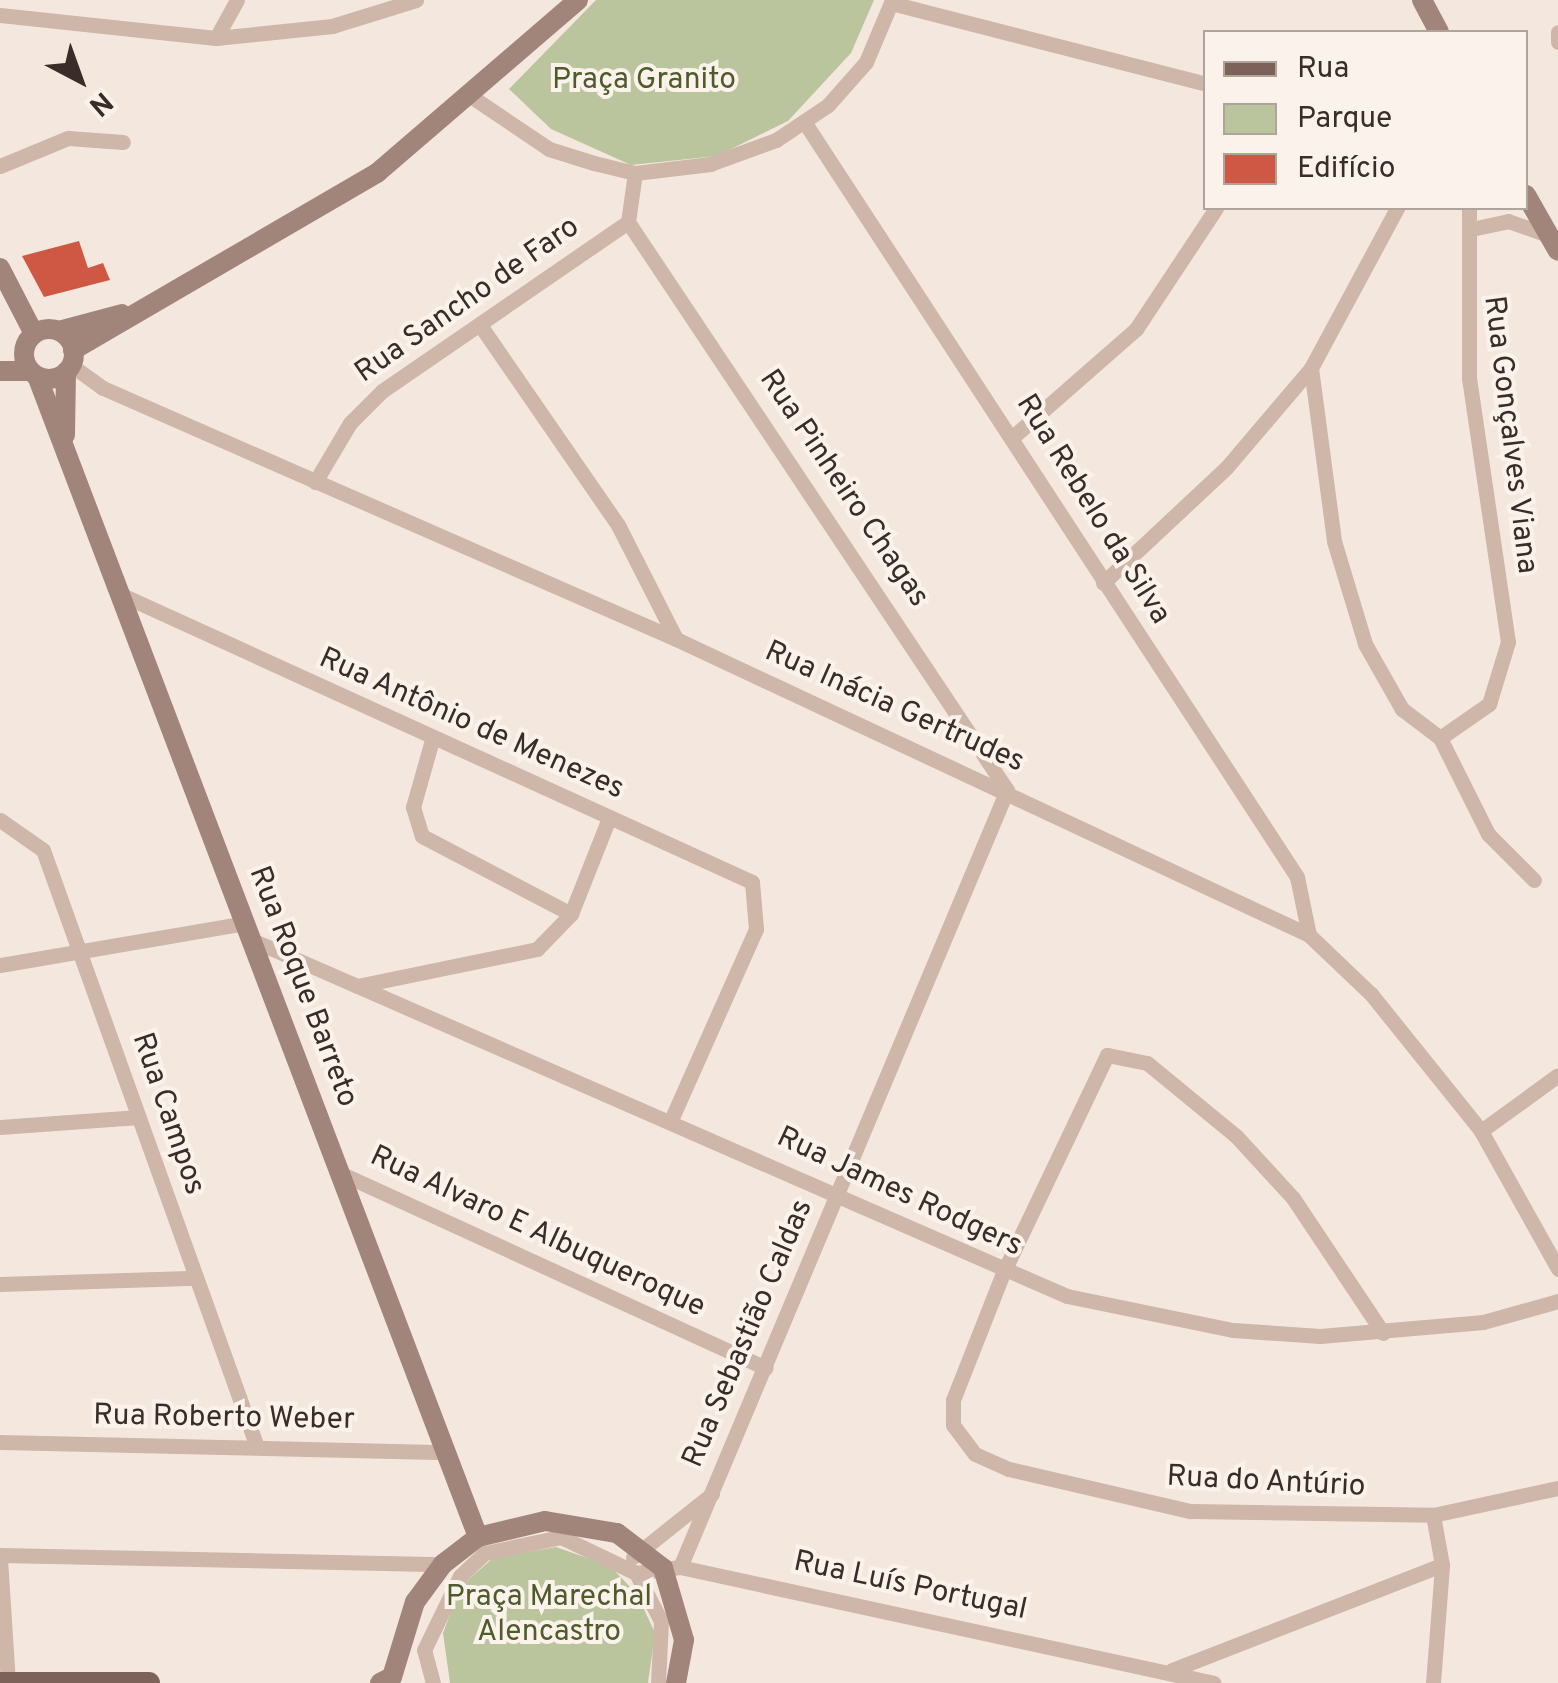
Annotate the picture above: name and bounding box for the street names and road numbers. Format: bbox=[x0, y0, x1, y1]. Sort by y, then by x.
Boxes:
street label: Rua Sancho de Faro bbox=[349, 210, 587, 392]
street label: Rua Gonçalves Viana bbox=[1474, 294, 1544, 576]
street label: Rua Pinheiro Chagas bbox=[750, 364, 936, 614]
street label: Rua Rebelo da Silva bbox=[1007, 389, 1177, 631]
street label: Rua Inácia Gertrudes bbox=[759, 635, 1029, 781]
street label: Rua Antônio de Menezes bbox=[312, 641, 630, 809]
street label: Rua Roque Barreto bbox=[240, 862, 364, 1112]
street label: Rua Campos bbox=[123, 1028, 211, 1200]
street label: Rua James Rodgers bbox=[771, 1120, 1027, 1266]
street label: Rua Alvaro E Albuqueroque bbox=[363, 1139, 711, 1327]
street label: Rua Sebastião Caldas bbox=[676, 1195, 822, 1473]
street label: Rua Roberto Weber bbox=[93, 1399, 355, 1439]
street label: Rua do Antúrio bbox=[1165, 1460, 1367, 1506]
street label: Rua Luís Portugal bbox=[790, 1545, 1030, 1629]

